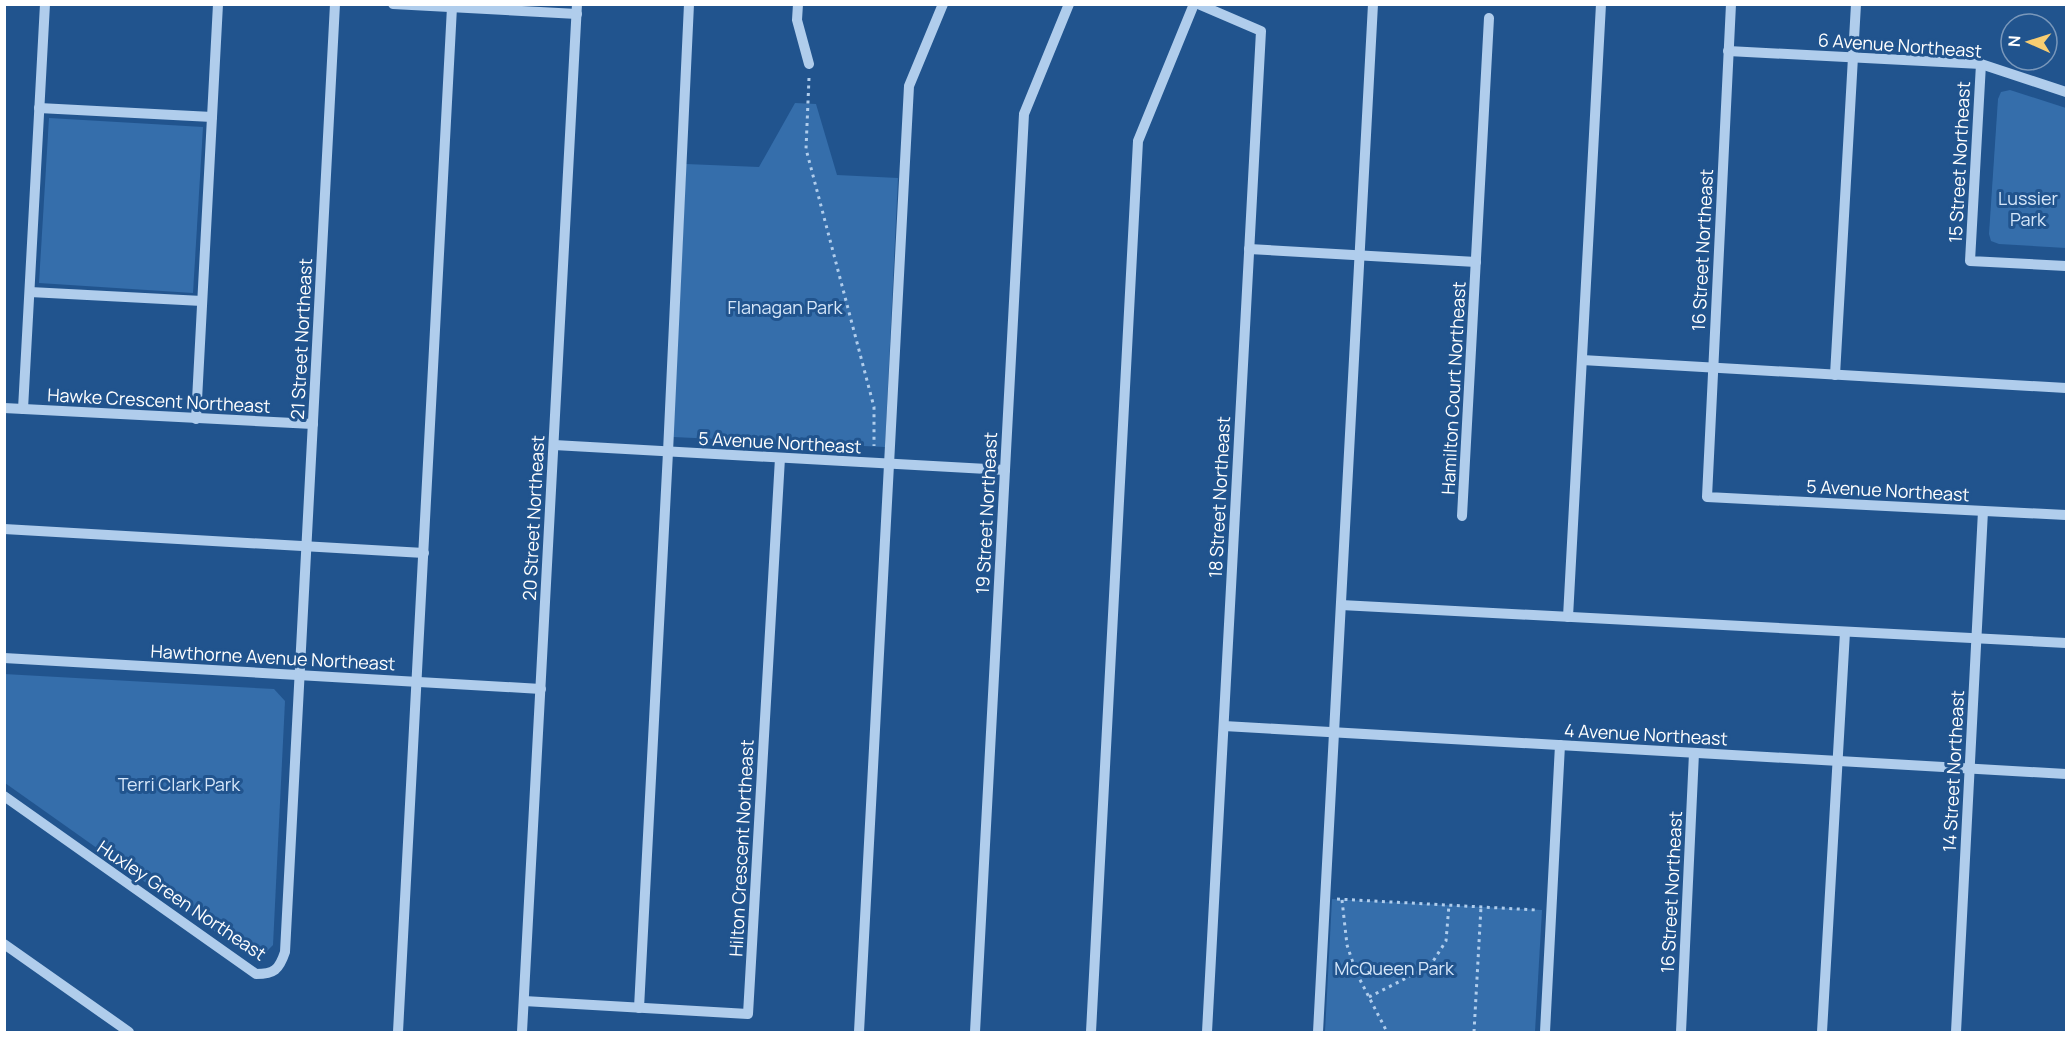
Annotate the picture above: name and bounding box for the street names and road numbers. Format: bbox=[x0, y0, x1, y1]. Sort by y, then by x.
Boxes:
street label: 6 Avenue Northeast bbox=[1817, 27, 1983, 63]
street label: 15 Street Northeast bbox=[1943, 81, 1975, 243]
street label: 16 Street Northeast bbox=[1686, 168, 1718, 332]
street label: 21 Street Northeast bbox=[285, 258, 317, 420]
street label: Hamilton Court Northeast bbox=[1435, 281, 1471, 495]
street label: Hawke Crescent Northeast bbox=[47, 382, 271, 418]
street label: 18 Street Northeast bbox=[1203, 416, 1235, 578]
street label: 5 Avenue Northeast bbox=[698, 426, 862, 458]
street label: 19 Street Northeast bbox=[970, 431, 1002, 595]
street label: 20 Street Northeast bbox=[517, 435, 549, 601]
street label: 5 Avenue Northeast bbox=[1806, 474, 1970, 506]
street label: Hawthorne Avenue Northeast bbox=[150, 639, 396, 675]
street label: 14 Street Northeast bbox=[1937, 689, 1969, 853]
street label: 4 Avenue Northeast bbox=[1564, 718, 1728, 750]
street label: Hilton Crescent Northeast bbox=[723, 739, 759, 957]
street label: 16 Street Northeast bbox=[1655, 810, 1687, 974]
street label: Huxley Green Northeast bbox=[93, 835, 271, 965]

